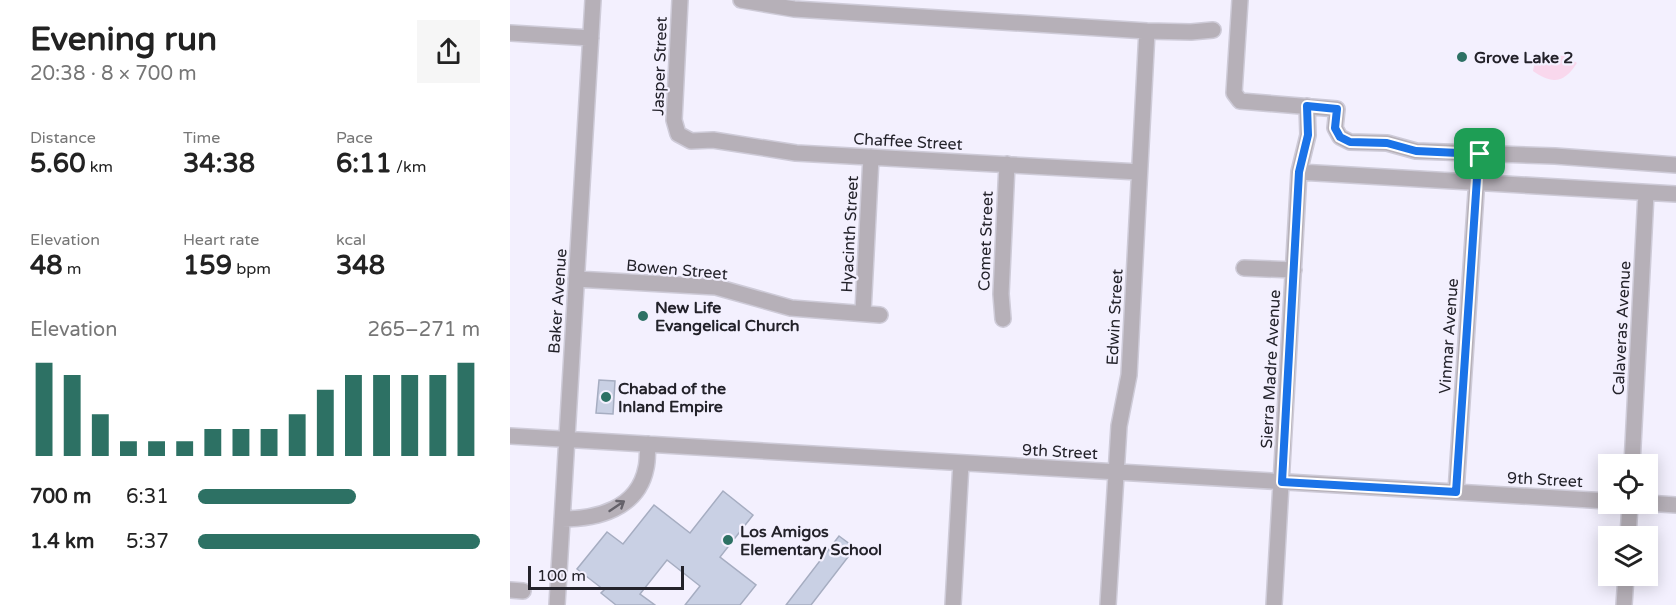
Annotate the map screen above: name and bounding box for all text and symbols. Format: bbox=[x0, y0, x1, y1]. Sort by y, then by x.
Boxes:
street label: Jasper Street bbox=[648, 16, 672, 116]
text: Evening run bbox=[30, 20, 217, 59]
button: share bbox=[417, 20, 480, 83]
place label: Grove Lake 2 bbox=[1474, 48, 1573, 68]
marker: Grove Lake 2 bbox=[1455, 50, 1469, 64]
text: 20:38 · 8 × 700 m bbox=[30, 62, 197, 86]
text: Distance bbox=[30, 128, 96, 148]
text: Time bbox=[183, 128, 220, 148]
text: Pace bbox=[336, 128, 373, 148]
pin bbox=[1454, 128, 1505, 179]
street label: Chaffee Street bbox=[853, 129, 963, 155]
icon: arrive bbox=[1463, 137, 1496, 170]
text: 5.60 bbox=[30, 148, 85, 179]
text: 34:38 bbox=[183, 148, 255, 179]
text: 6:11 bbox=[336, 148, 392, 179]
text: km bbox=[85, 157, 113, 177]
text: /km bbox=[392, 157, 426, 177]
street label: Hyacinth Street bbox=[837, 175, 863, 293]
street label: Comet Street bbox=[974, 191, 998, 292]
text: Elevation bbox=[30, 230, 100, 250]
text: Heart rate bbox=[183, 230, 259, 250]
text: kcal bbox=[336, 230, 366, 250]
street label: Baker Avenue bbox=[544, 248, 572, 354]
text: 48 bbox=[30, 250, 63, 281]
text: 159 bbox=[183, 250, 232, 281]
text: 348 bbox=[336, 250, 385, 281]
street label: Bowen Street bbox=[625, 256, 729, 284]
text: m bbox=[63, 259, 82, 279]
text: bpm bbox=[232, 259, 271, 279]
street label: Calaveras Avenue bbox=[1608, 260, 1636, 396]
street label: Edwin Street bbox=[1102, 268, 1128, 366]
street label: Vinmar Avenue bbox=[1435, 278, 1463, 395]
street label: Sierra Madre Avenue bbox=[1257, 289, 1285, 449]
place label: New Life Evangelical Church bbox=[655, 298, 800, 336]
marker: New Life Evangelical Church bbox=[636, 309, 650, 323]
text: Elevation bbox=[30, 318, 117, 342]
text: 265–271 m bbox=[367, 318, 480, 342]
place label: Chabad of the Inland Empire bbox=[618, 379, 726, 417]
marker: Chabad of the Inland Empire bbox=[599, 390, 613, 404]
street label: 9th Street bbox=[1022, 440, 1098, 464]
map controls bbox=[1598, 454, 1658, 586]
button: locate bbox=[1598, 454, 1658, 514]
street label: 9th Street bbox=[1507, 468, 1583, 492]
text: 700 m bbox=[30, 485, 91, 509]
text: 6:31 bbox=[126, 485, 169, 509]
one-way arrow bbox=[609, 500, 626, 513]
place label: Los Amigos Elementary School bbox=[740, 522, 882, 560]
button: layers bbox=[1598, 526, 1658, 586]
text: 1.4 km bbox=[30, 530, 94, 554]
text: 5:37 bbox=[126, 530, 169, 554]
marker: Los Amigos Elementary School bbox=[721, 533, 735, 547]
scale bar bbox=[528, 563, 684, 590]
text: 100 m bbox=[537, 566, 586, 586]

